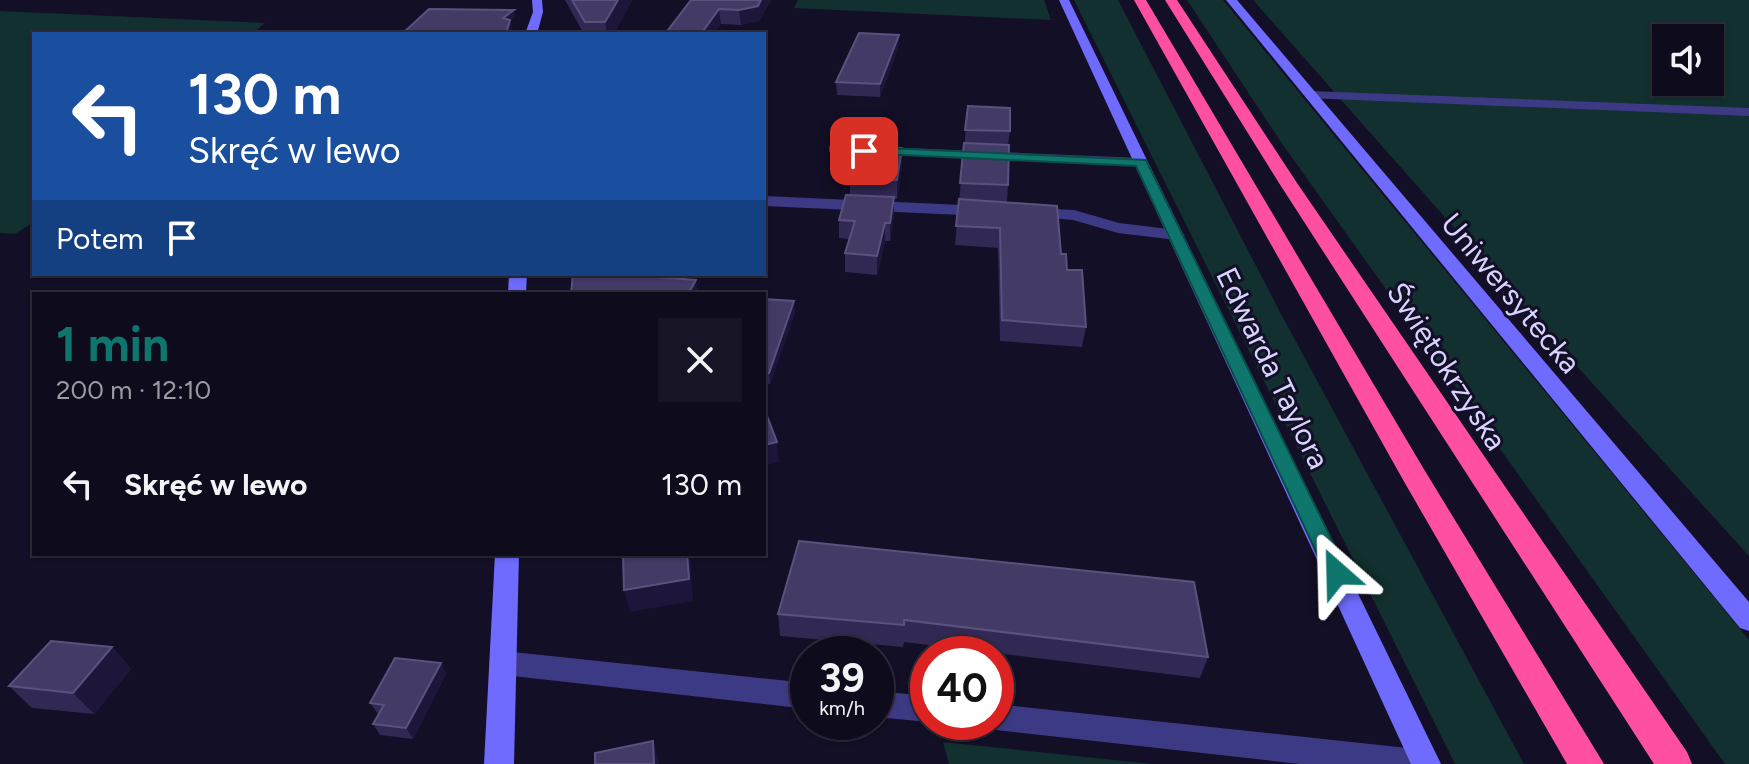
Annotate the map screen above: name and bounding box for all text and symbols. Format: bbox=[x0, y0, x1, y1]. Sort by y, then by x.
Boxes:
map controls bbox=[1652, 24, 1724, 96]
button: sound bbox=[1652, 24, 1724, 96]
text: 130 m bbox=[188, 61, 341, 128]
icon: left bbox=[56, 64, 160, 168]
pin bbox=[830, 117, 898, 185]
text: Skręć w lewo bbox=[188, 129, 401, 172]
icon: arrive bbox=[842, 129, 886, 173]
street label: Uniwersytecka bbox=[1433, 205, 1589, 381]
icon: arrive bbox=[160, 216, 204, 260]
text: Potem bbox=[56, 220, 144, 257]
street label: Edwarda Taylora bbox=[1208, 261, 1338, 475]
street label: Świętokrzyska bbox=[1379, 275, 1515, 457]
text: 1 min bbox=[56, 315, 169, 373]
button: close bbox=[658, 318, 742, 402]
text: 200 m · 12:10 bbox=[56, 374, 211, 406]
icon: left bbox=[56, 462, 100, 506]
text: Skręć w lewo bbox=[124, 466, 307, 503]
text: 130 m bbox=[661, 466, 742, 503]
position arrow bbox=[1295, 531, 1379, 615]
speed limit sign: 40 bbox=[910, 636, 1014, 740]
text: 39 bbox=[819, 654, 865, 702]
text: km/h bbox=[819, 696, 865, 720]

